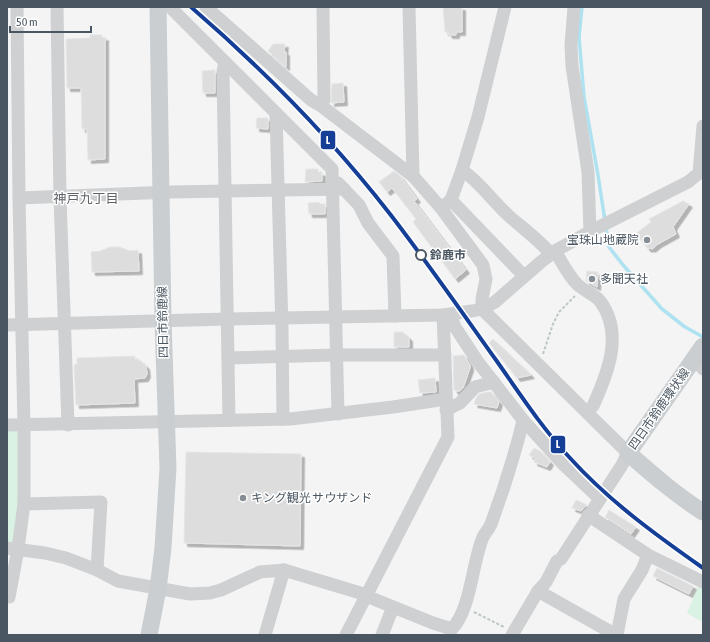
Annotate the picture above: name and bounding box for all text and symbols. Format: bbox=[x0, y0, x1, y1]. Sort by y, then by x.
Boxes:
scale bar bbox=[10, 8, 91, 34]
text: 50 m bbox=[16, 15, 38, 29]
line badge: L bbox=[320, 130, 336, 150]
text: L bbox=[326, 134, 331, 146]
district label: 神戸九丁目 bbox=[53, 191, 119, 206]
place label: 宝珠山地蔵院 bbox=[567, 233, 639, 247]
marker: 宝珠山地蔵院 bbox=[642, 235, 652, 245]
place label: 鈴鹿市 bbox=[429, 248, 466, 262]
marker: 鈴鹿市 bbox=[415, 249, 427, 261]
place label: 多聞天社 bbox=[600, 272, 648, 286]
marker: 多聞天社 bbox=[587, 274, 597, 284]
street label: 四日市鈴鹿線 bbox=[155, 286, 171, 358]
street label: 四日市鈴鹿環状線 bbox=[626, 366, 692, 452]
line badge: L bbox=[550, 435, 566, 454]
text: L bbox=[556, 438, 561, 450]
place label: キング観光 サウザンド bbox=[251, 491, 372, 505]
marker: キング観光 サウザンド bbox=[238, 493, 248, 503]

